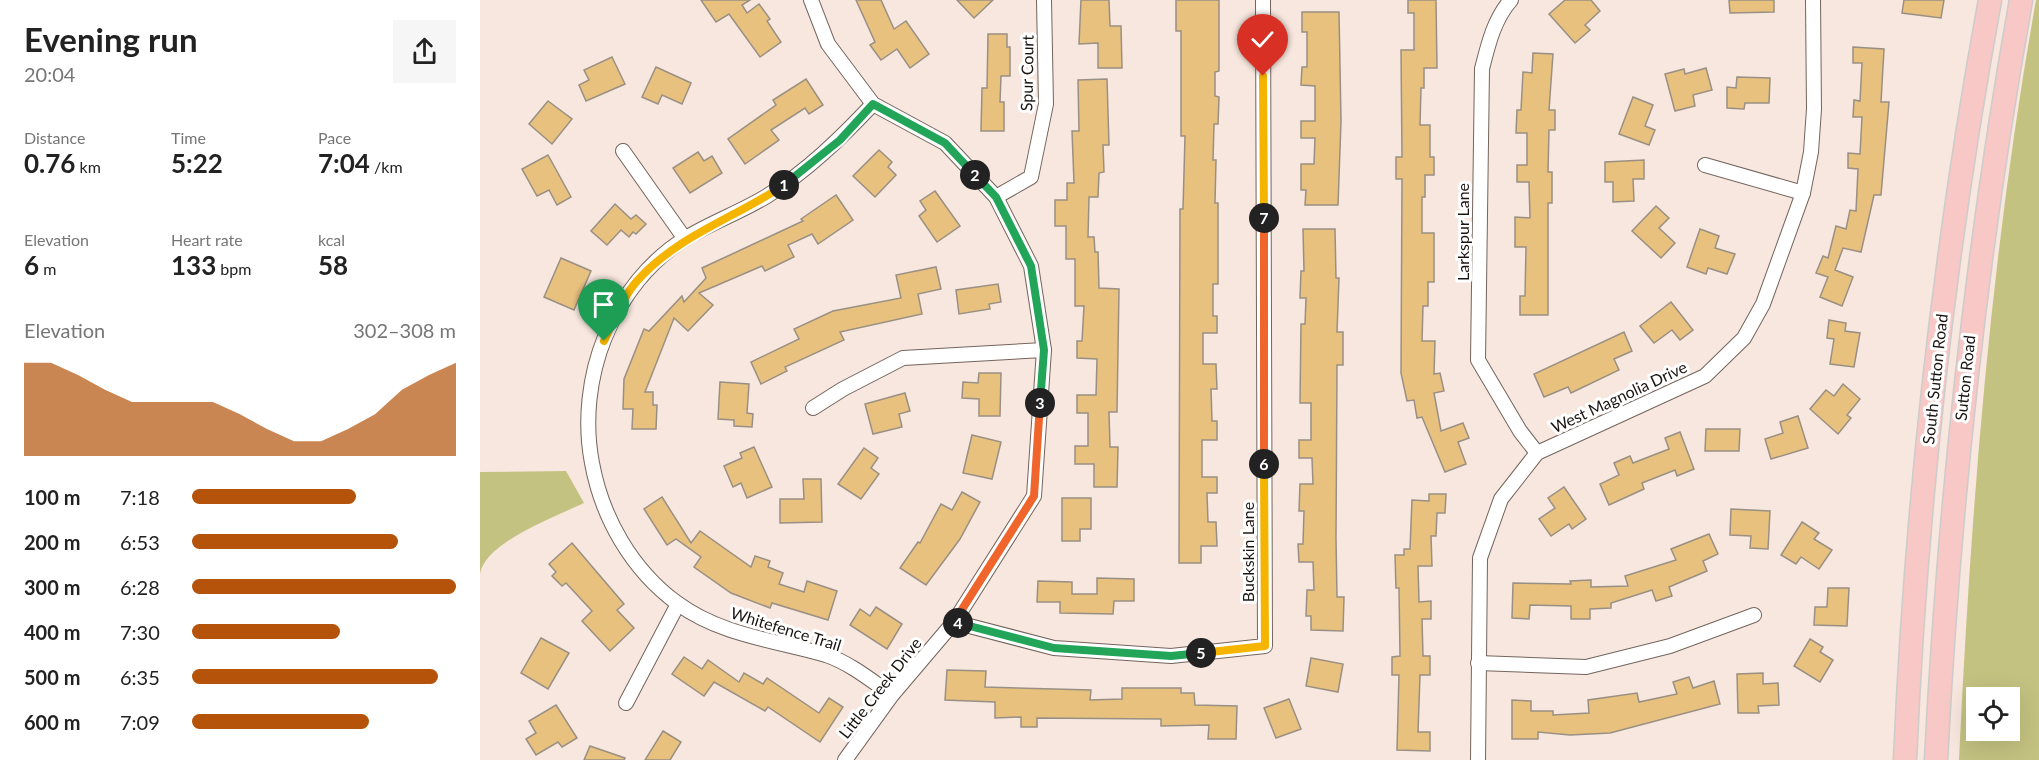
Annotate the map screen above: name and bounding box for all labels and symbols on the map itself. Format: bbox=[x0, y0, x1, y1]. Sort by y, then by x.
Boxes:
pin bbox=[1237, 14, 1288, 76]
street label: Spur Court bbox=[1016, 35, 1037, 111]
pin: 2 bbox=[960, 160, 990, 190]
pin: 1 bbox=[769, 170, 799, 200]
street label: Larkspur Lane bbox=[1453, 183, 1472, 281]
pin: 7 bbox=[1249, 203, 1279, 233]
pin bbox=[578, 279, 629, 341]
street label: South Sutton Road bbox=[1918, 313, 1951, 445]
street label: Sutton Road bbox=[1951, 334, 1978, 422]
street label: West Magnolia Drive bbox=[1548, 357, 1690, 436]
pin: 3 bbox=[1025, 388, 1055, 418]
pin: 6 bbox=[1249, 449, 1279, 479]
street label: Buckskin Lane bbox=[1238, 502, 1257, 602]
street label: Whitefence Trail bbox=[729, 603, 844, 654]
pin: 4 bbox=[943, 608, 973, 638]
street label: Little Creek Drive bbox=[834, 633, 925, 742]
pin: 5 bbox=[1186, 638, 1216, 668]

